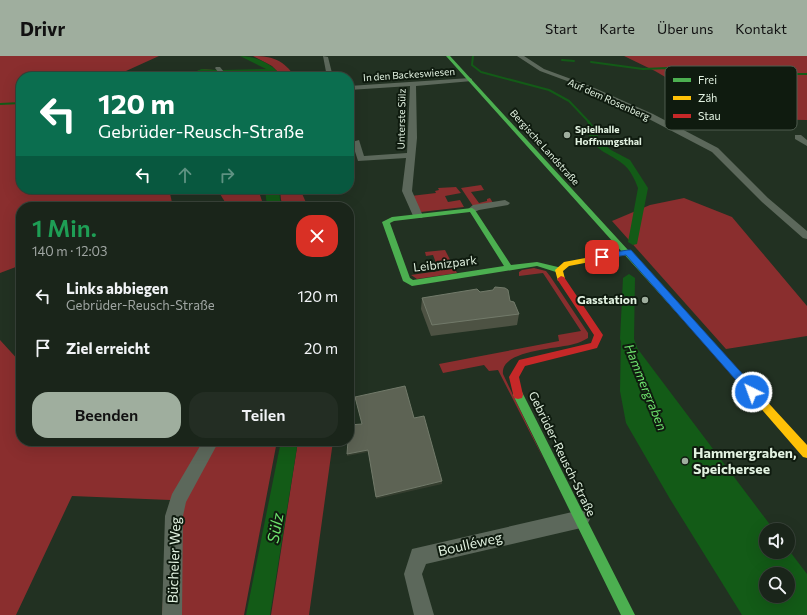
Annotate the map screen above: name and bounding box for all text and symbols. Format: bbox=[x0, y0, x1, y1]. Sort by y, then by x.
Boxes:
text: Drivr bbox=[20, 17, 65, 40]
text: Start bbox=[545, 20, 578, 37]
text: Karte bbox=[600, 20, 635, 37]
text: Über uns bbox=[657, 20, 713, 37]
text: Kontakt bbox=[735, 20, 787, 37]
street label: In den Backeswiesen bbox=[363, 65, 455, 83]
legend bbox=[665, 66, 797, 130]
text: Frei bbox=[698, 73, 717, 86]
street label: Auf dem Rosenberg bbox=[566, 76, 652, 123]
text: 120 m bbox=[98, 86, 175, 120]
icon: left bbox=[32, 88, 84, 140]
street label: Unterste Sülz bbox=[394, 88, 408, 150]
text: Zäh bbox=[698, 91, 717, 104]
street label: Bergische Landstraße bbox=[508, 107, 582, 187]
text: Stau bbox=[698, 109, 721, 122]
text: Gebrüder-Reusch-Straße bbox=[98, 120, 304, 142]
place label: Spielhalle Hoffnungsthal bbox=[575, 123, 642, 147]
marker: Spielhalle Hoffnungsthal bbox=[562, 130, 572, 140]
icon: left bbox=[132, 164, 154, 186]
icon: ahead bbox=[174, 164, 196, 186]
icon: right bbox=[216, 164, 238, 186]
text: 1 Min. bbox=[32, 213, 97, 242]
button: close bbox=[296, 215, 338, 257]
pin bbox=[585, 240, 619, 274]
text: 140 m · 12:03 bbox=[32, 243, 107, 259]
icon: arrive bbox=[591, 246, 613, 268]
street label: Leibnizpark bbox=[412, 252, 478, 274]
text: Links abbiegen bbox=[66, 279, 168, 297]
icon: left bbox=[32, 285, 54, 307]
text: 120 m bbox=[298, 287, 338, 305]
place label: Gasstation bbox=[577, 292, 637, 306]
marker: Gasstation bbox=[640, 295, 650, 305]
text: Gebrüder-Reusch-Straße bbox=[66, 297, 215, 313]
icon: arrive bbox=[32, 337, 54, 359]
text: Ziel erreicht bbox=[66, 339, 150, 357]
text: 20 m bbox=[304, 339, 338, 357]
water label: Hammergraben bbox=[621, 341, 671, 433]
position arrow bbox=[731, 371, 773, 413]
street label: Gebrüder-Reusch-Straße bbox=[527, 389, 599, 518]
button: Beenden bbox=[32, 392, 181, 438]
button: Teilen bbox=[189, 392, 338, 438]
place label: Hammergraben, Speichersee bbox=[693, 444, 796, 477]
marker: Hammergraben, Speichersee bbox=[680, 456, 690, 466]
water label: Sülz bbox=[263, 511, 287, 545]
street label: Bücheler Weg bbox=[163, 516, 184, 604]
map controls bbox=[759, 523, 795, 603]
button: sound bbox=[759, 523, 795, 559]
street label: Boulléweg bbox=[436, 528, 504, 559]
button: search bbox=[759, 567, 795, 603]

